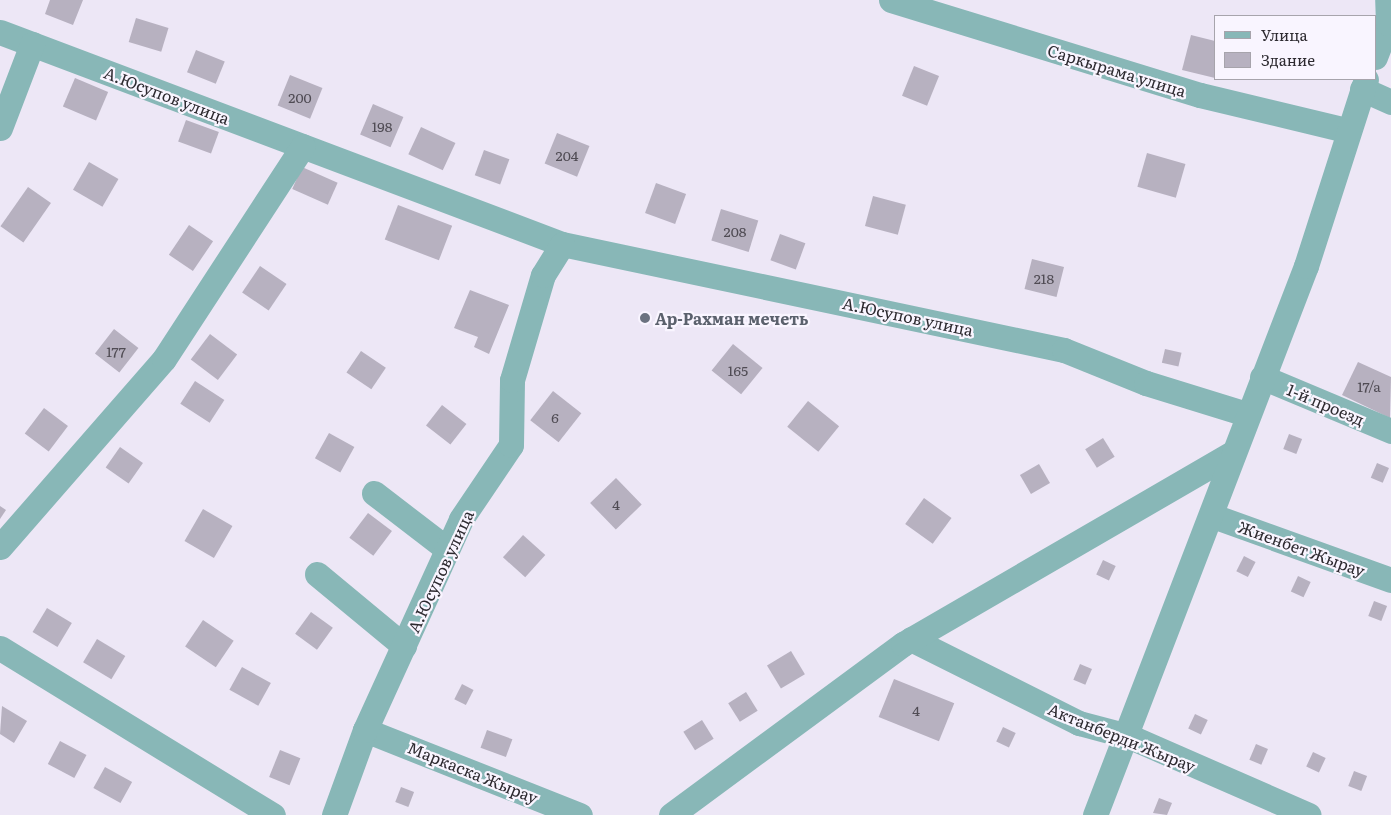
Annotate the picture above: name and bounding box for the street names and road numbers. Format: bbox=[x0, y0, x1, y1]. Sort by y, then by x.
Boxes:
street label: Саркырама улица bbox=[1045, 40, 1189, 100]
street label: А.Юсупов улица bbox=[101, 62, 233, 128]
street label: А.Юсупов улица bbox=[841, 293, 975, 339]
street label: 1-й проезд bbox=[1284, 379, 1368, 429]
street label: А.Юсупов улица bbox=[403, 507, 477, 635]
street label: Жиенбет Жырау bbox=[1236, 516, 1368, 580]
street label: Актанберди Жырау bbox=[1045, 699, 1199, 775]
street label: Маркаска Жырау bbox=[405, 737, 541, 807]

